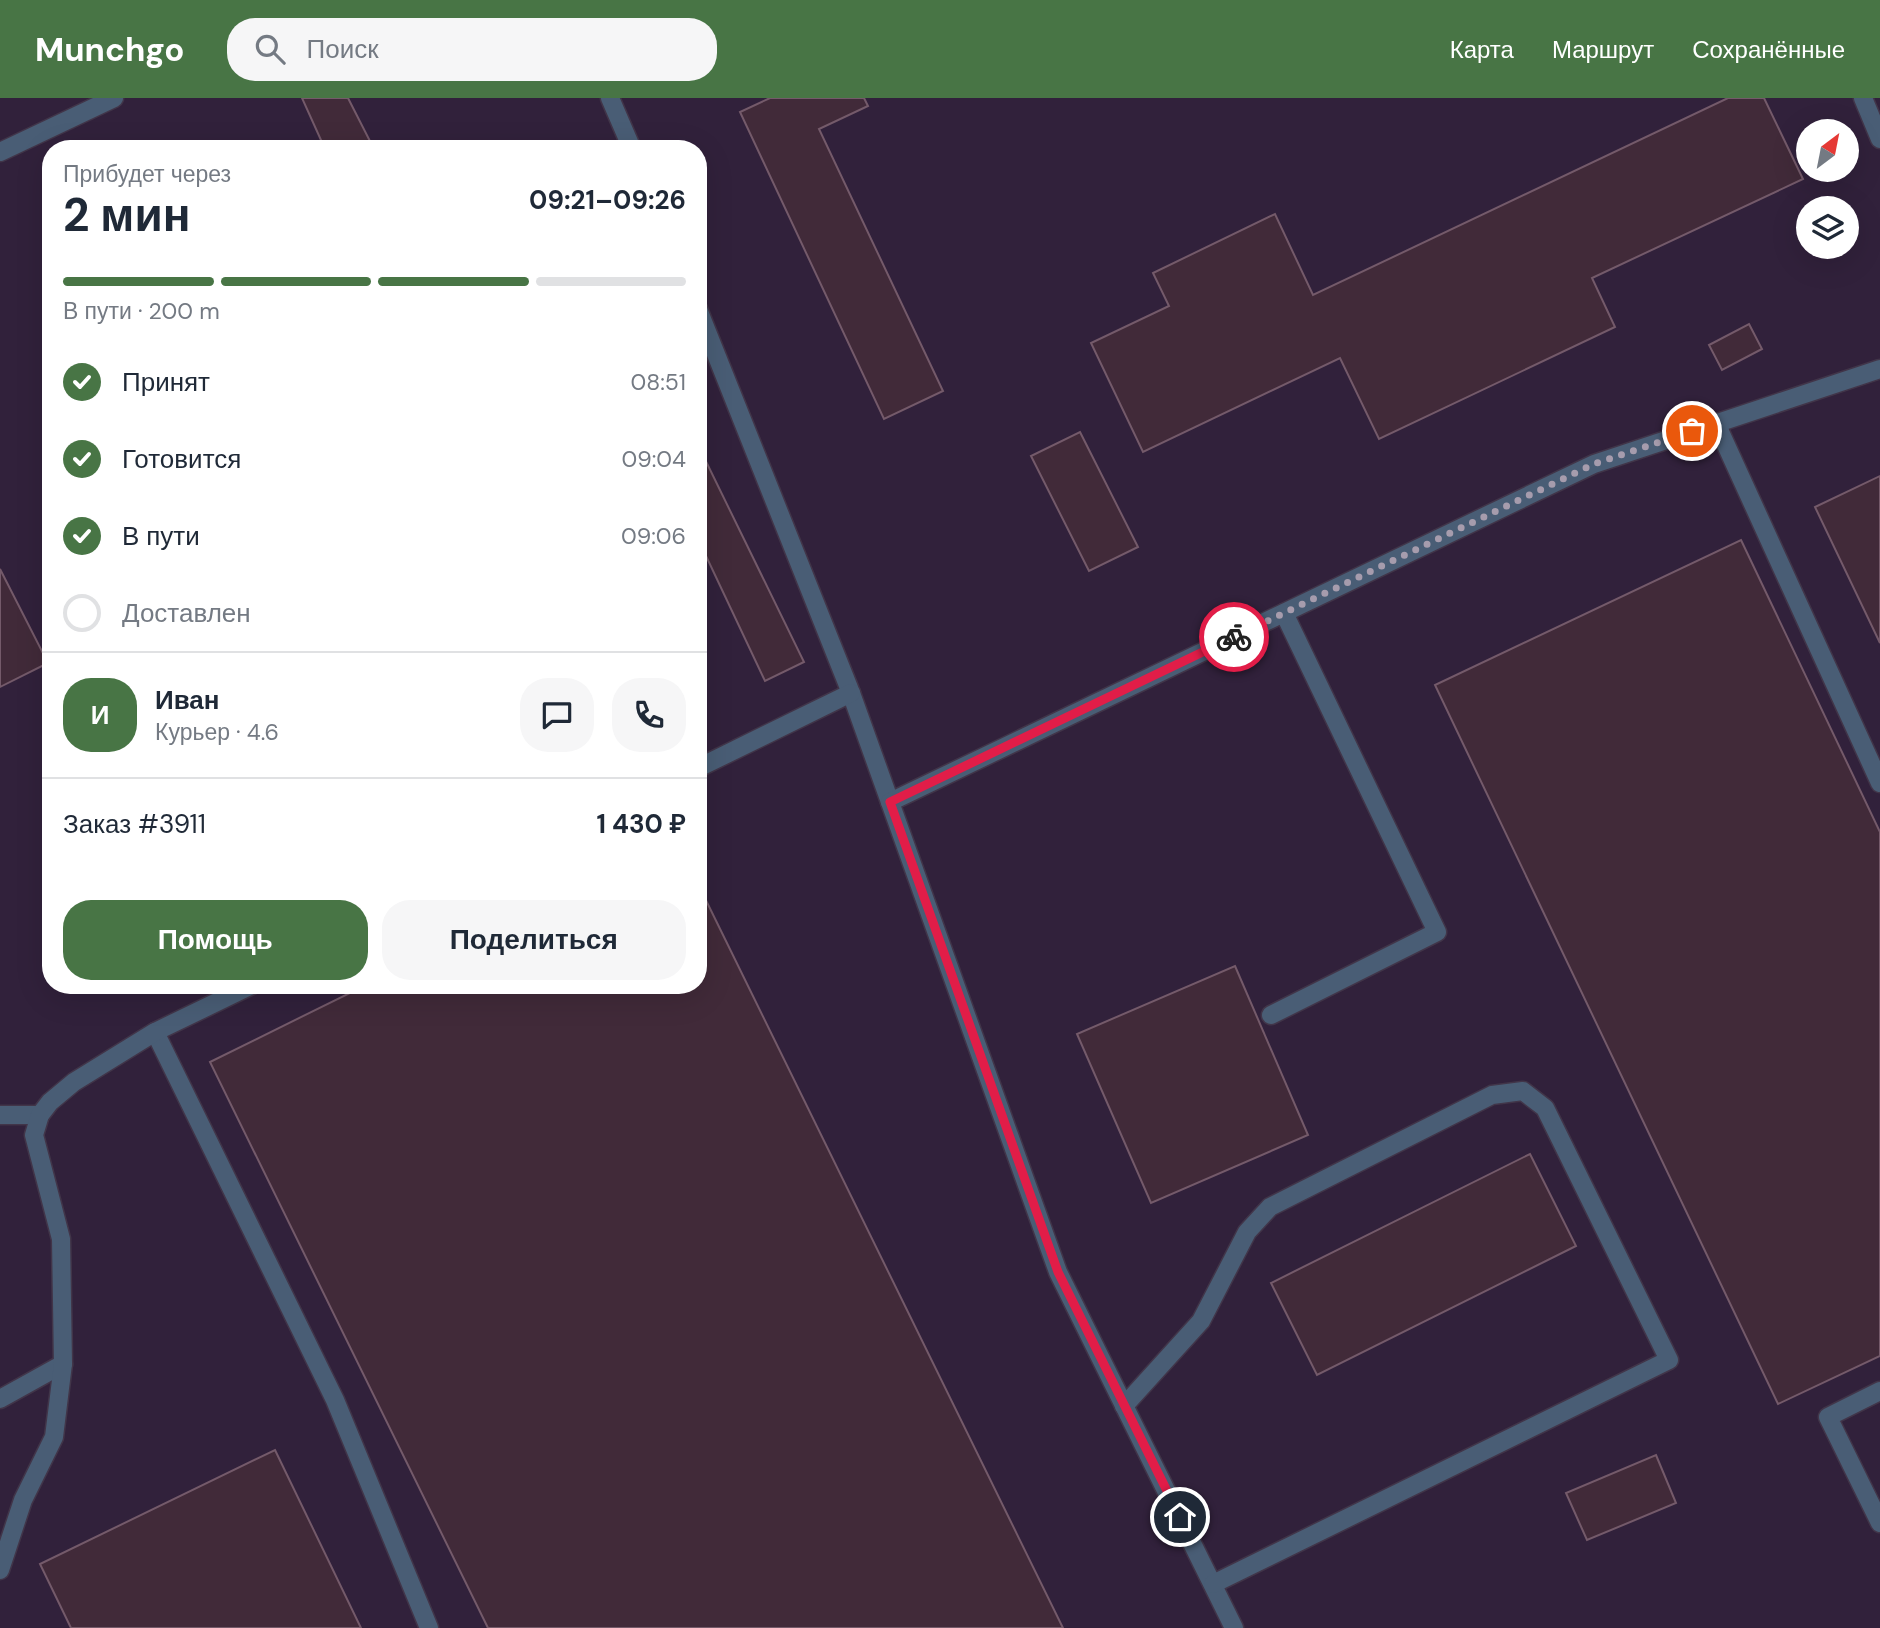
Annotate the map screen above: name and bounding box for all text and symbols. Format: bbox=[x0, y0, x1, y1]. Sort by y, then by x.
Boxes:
search box bbox=[227, 18, 717, 81]
text: Munchgo bbox=[35, 28, 185, 71]
icon: search bbox=[251, 30, 289, 68]
text: Поиск bbox=[307, 32, 379, 66]
text: Карта bbox=[1450, 34, 1514, 65]
text: Маршрут bbox=[1552, 34, 1654, 65]
text: Сохранённые bbox=[1692, 34, 1845, 65]
north arrow bbox=[1796, 119, 1858, 182]
map controls bbox=[1796, 119, 1859, 259]
text: Прибудет через bbox=[63, 159, 231, 189]
text: 09:21–09:26 bbox=[529, 183, 686, 217]
text: 2 мин bbox=[63, 185, 190, 245]
button: layers bbox=[1796, 196, 1859, 259]
text: В пути · 200 m bbox=[63, 296, 220, 326]
icon: check bbox=[63, 363, 101, 401]
text: Принят bbox=[122, 365, 210, 399]
text: 08:51 bbox=[630, 367, 686, 397]
pin bbox=[1662, 401, 1722, 461]
icon: bag bbox=[1673, 412, 1711, 450]
icon: check bbox=[63, 440, 101, 478]
text: Готовится bbox=[122, 442, 241, 476]
text: 09:04 bbox=[621, 444, 686, 474]
icon: check bbox=[63, 517, 101, 555]
text: В пути bbox=[122, 519, 200, 553]
text: 09:06 bbox=[621, 521, 686, 551]
text: Доставлен bbox=[122, 596, 251, 630]
courier bbox=[1199, 602, 1269, 672]
icon: bike bbox=[1215, 618, 1253, 656]
button: chat bbox=[520, 678, 594, 752]
button: phone bbox=[612, 678, 686, 752]
text: Иван bbox=[155, 683, 220, 717]
text: И bbox=[91, 698, 109, 732]
text: Курьер · 4.6 bbox=[155, 717, 279, 747]
text: Заказ #3911 bbox=[63, 807, 206, 841]
text: 1 430 ₽ bbox=[596, 807, 686, 841]
button: Помощь bbox=[63, 900, 368, 980]
button: Поделиться bbox=[382, 900, 686, 980]
pin bbox=[1150, 1487, 1210, 1547]
icon: home bbox=[1161, 1498, 1199, 1536]

